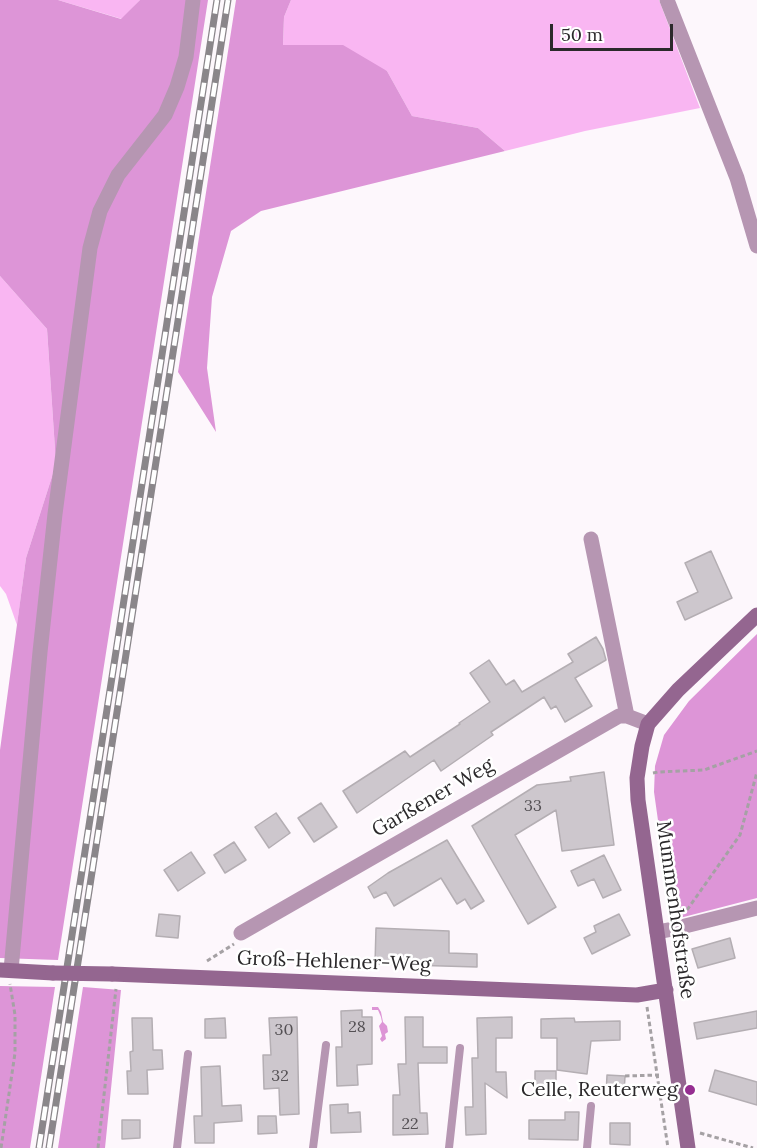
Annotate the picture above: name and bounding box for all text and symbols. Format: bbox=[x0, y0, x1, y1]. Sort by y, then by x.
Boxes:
scale bar bbox=[553, 12, 676, 50]
text: 50 m bbox=[561, 23, 603, 46]
street label: Garßener Weg bbox=[368, 753, 498, 843]
house number: 33 bbox=[524, 796, 542, 816]
street label: Mummenhofstraße bbox=[651, 819, 699, 1001]
street label: Groß-Hehlener-Weg bbox=[237, 947, 431, 977]
house number: 28 bbox=[348, 1017, 366, 1037]
house number: 30 bbox=[275, 1020, 293, 1040]
house number: 32 bbox=[271, 1066, 289, 1086]
place label: Celle, Reuterweg bbox=[521, 1078, 678, 1102]
marker: Celle, Reuterweg bbox=[683, 1083, 697, 1097]
house number: 22 bbox=[401, 1114, 419, 1134]

